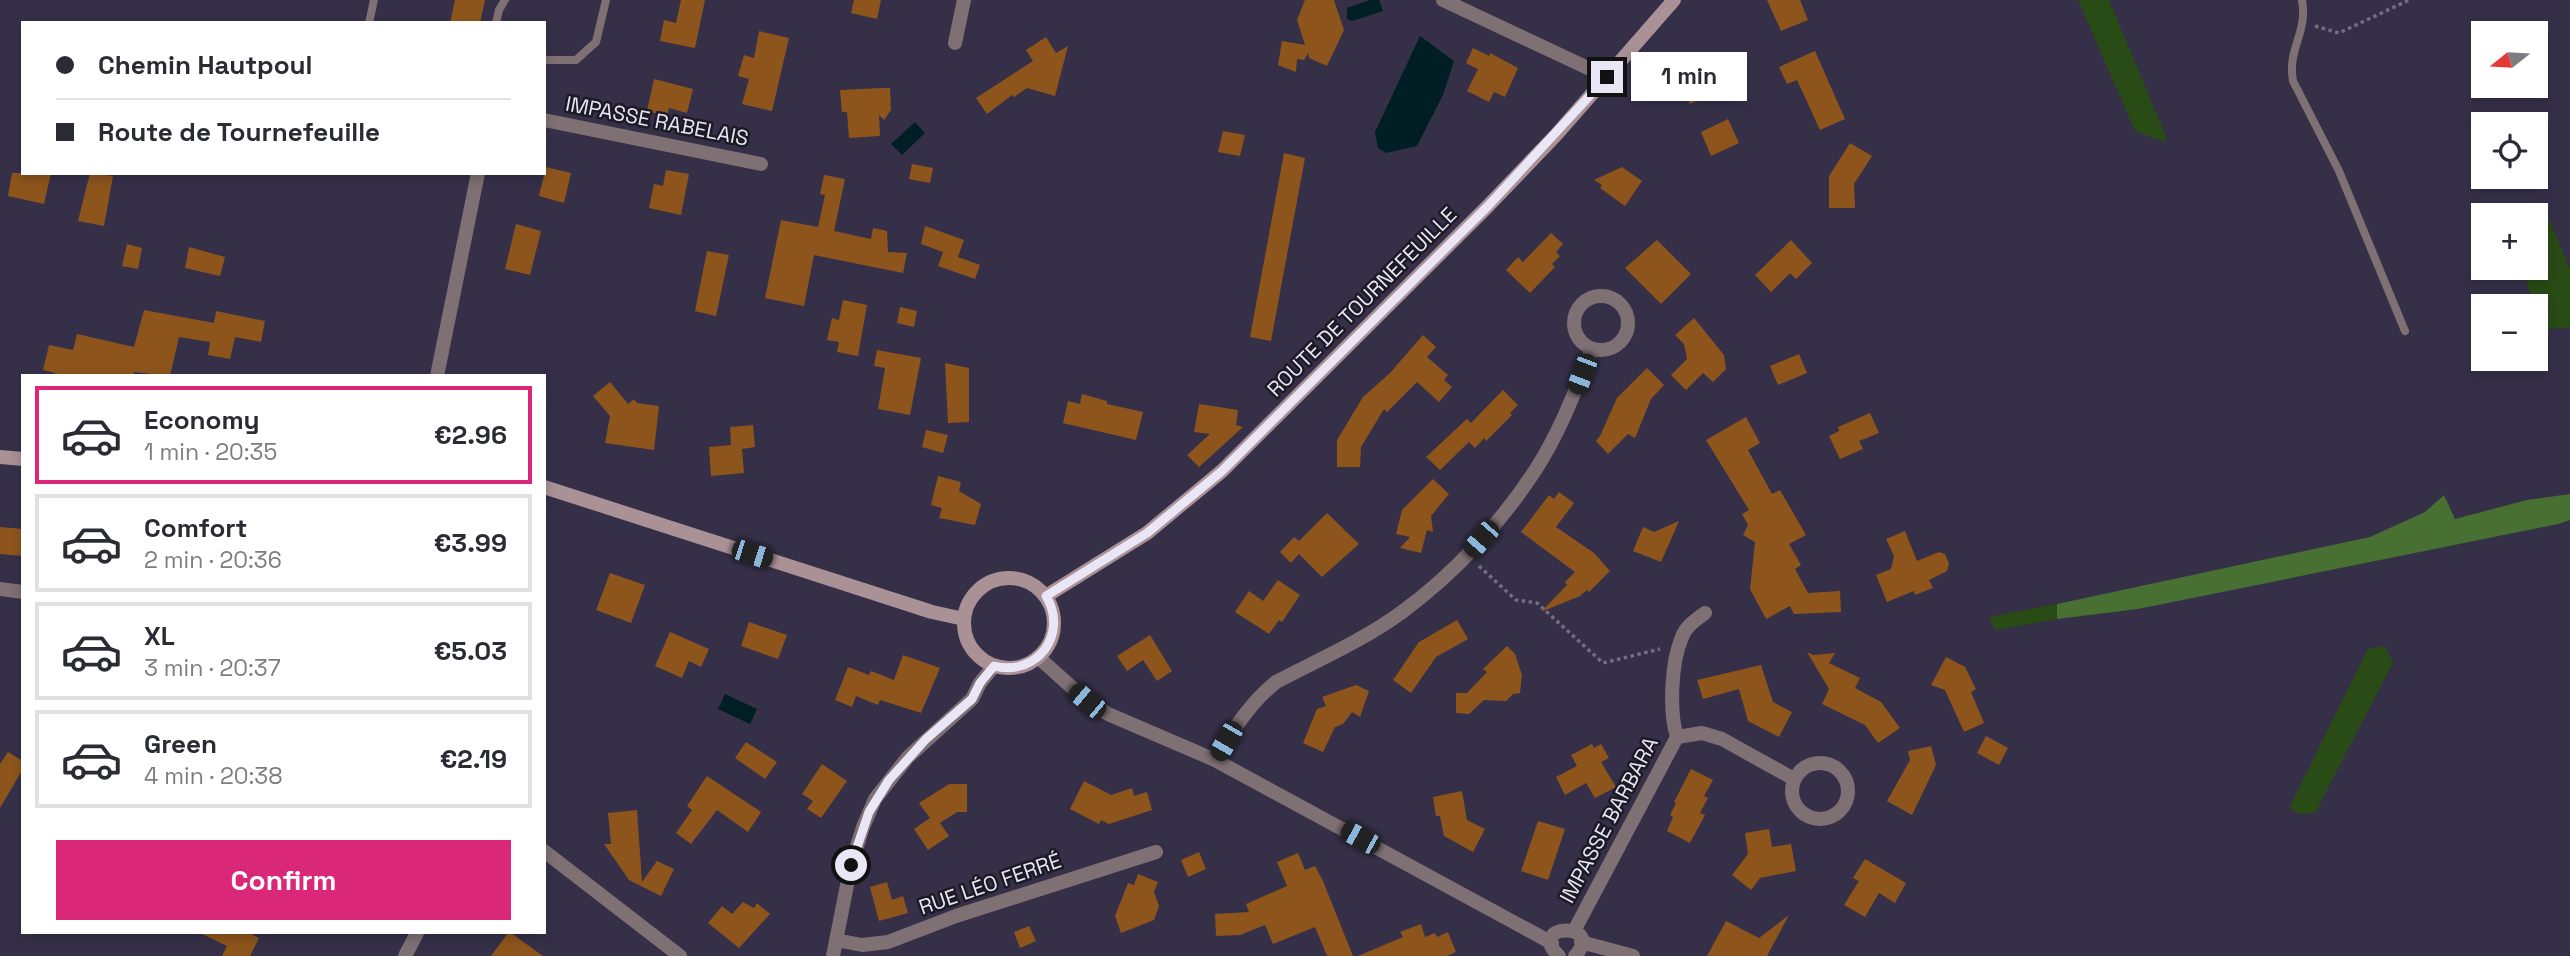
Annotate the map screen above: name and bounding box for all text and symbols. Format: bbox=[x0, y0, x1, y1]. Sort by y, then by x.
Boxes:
north arrow bbox=[2471, 21, 2548, 98]
map controls bbox=[2471, 21, 2548, 371]
text: Chemin Hautpoul bbox=[98, 48, 313, 82]
callout: 1 min bbox=[1632, 52, 1747, 102]
route end bbox=[1591, 61, 1623, 93]
text: 1 min bbox=[1661, 61, 1717, 91]
street label: IMPASSE RABELAIS bbox=[563, 90, 751, 151]
button: locate bbox=[2471, 112, 2548, 189]
text: Route de Tournefeuille bbox=[98, 115, 380, 149]
street label: ROUTE DE TOURNEFEUILLE bbox=[1261, 201, 1462, 402]
button: + bbox=[2471, 203, 2548, 280]
button: − bbox=[2471, 294, 2548, 371]
car bbox=[1565, 351, 1600, 397]
text: Economy bbox=[144, 403, 260, 437]
icon: car bbox=[60, 404, 123, 467]
text: €2.96 bbox=[434, 418, 507, 452]
text: 1 min · 20:35 bbox=[144, 437, 277, 467]
text: Comfort bbox=[144, 511, 247, 545]
icon: car bbox=[60, 512, 123, 575]
car bbox=[1460, 516, 1503, 562]
text: €3.99 bbox=[434, 526, 507, 560]
car bbox=[729, 538, 776, 570]
text: 2 min · 20:36 bbox=[144, 545, 282, 575]
text: XL bbox=[144, 619, 175, 653]
icon: car bbox=[60, 620, 123, 683]
text: €5.03 bbox=[434, 634, 507, 668]
text: 3 min · 20:37 bbox=[144, 653, 281, 683]
car bbox=[1065, 679, 1110, 723]
car bbox=[1207, 718, 1246, 764]
text: Green bbox=[144, 727, 217, 761]
icon: car bbox=[60, 728, 123, 791]
street label: IMPASSE BARBARA bbox=[1553, 732, 1664, 908]
text: €2.19 bbox=[440, 742, 507, 776]
text: 4 min · 20:38 bbox=[144, 761, 283, 791]
car bbox=[1337, 819, 1384, 857]
button: Confirm bbox=[56, 840, 511, 920]
street label: RUE LÉO FERRÉ bbox=[915, 847, 1065, 920]
route start bbox=[835, 849, 867, 881]

